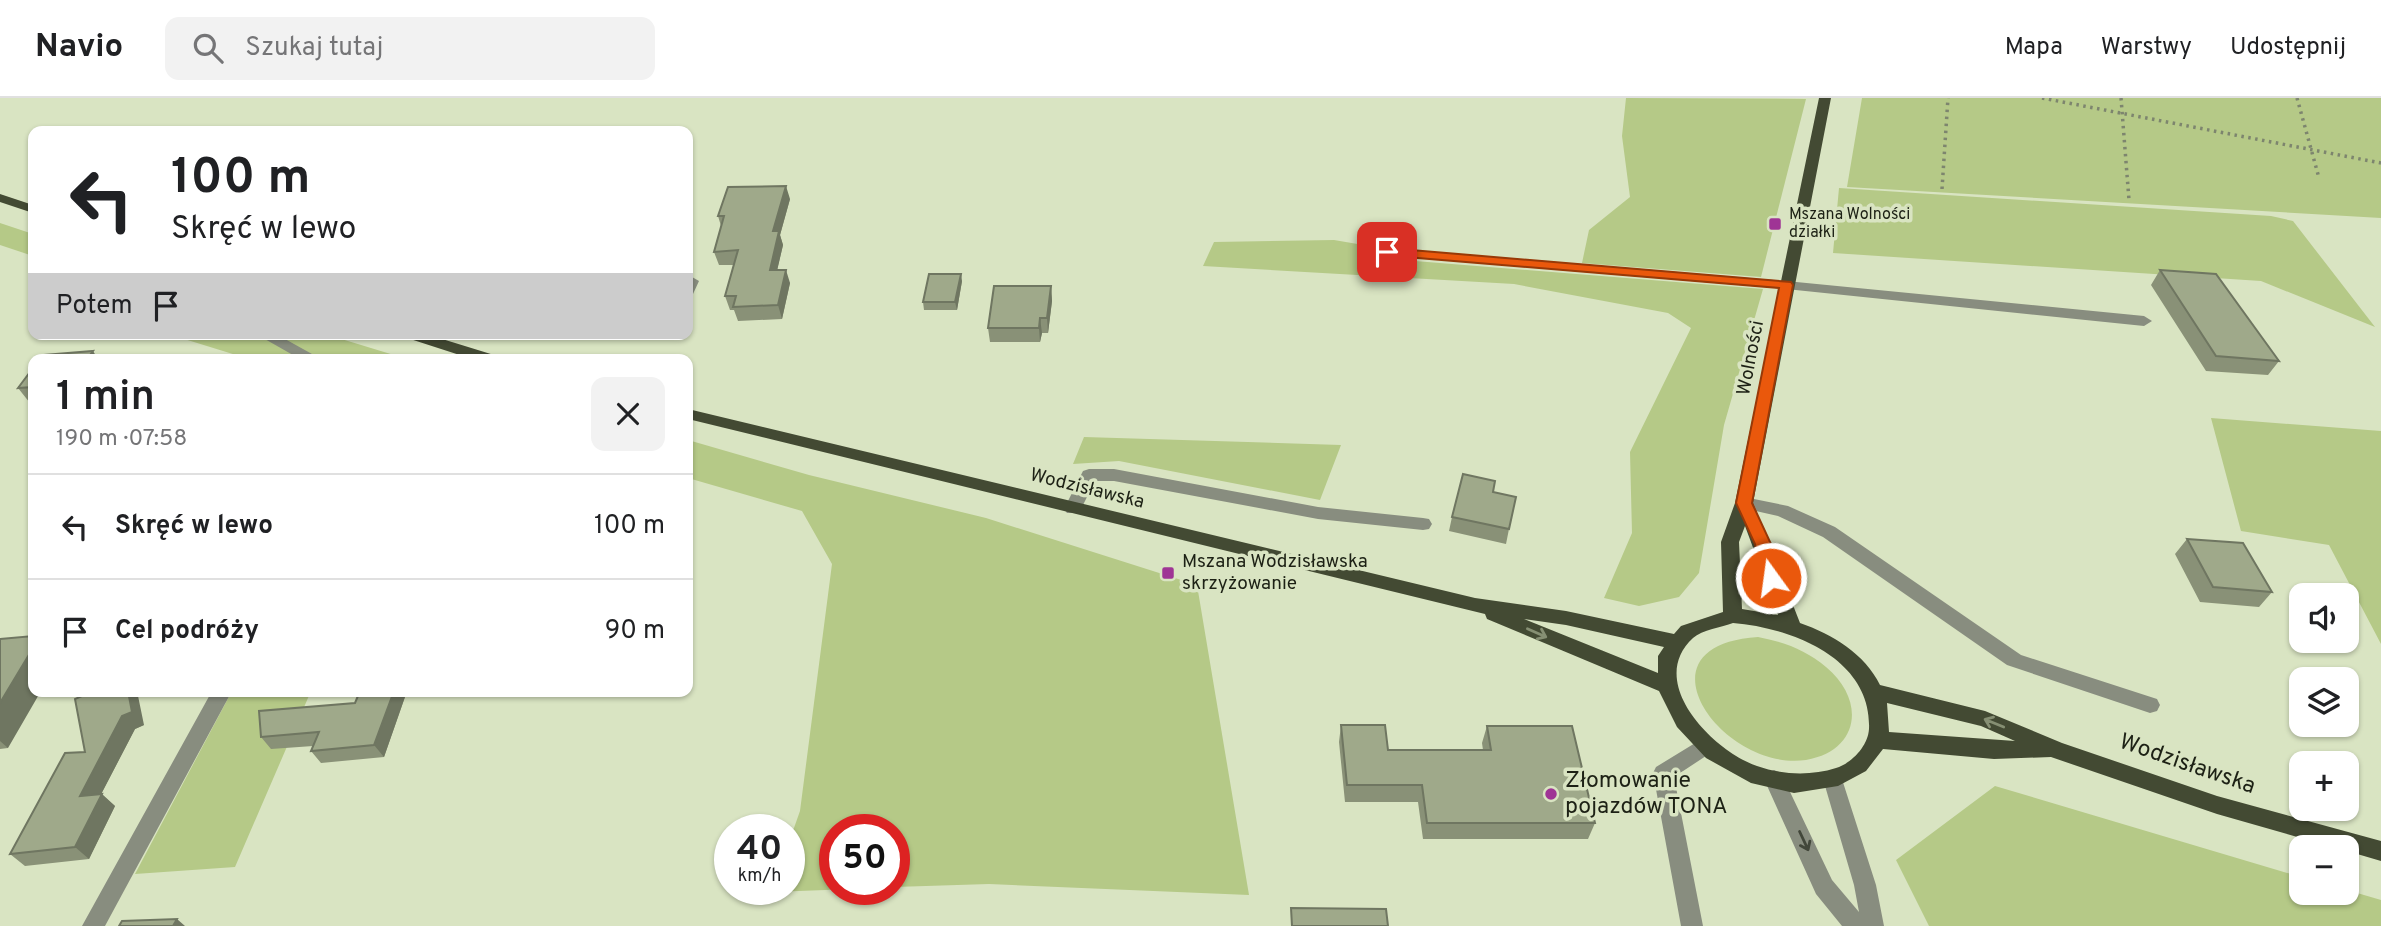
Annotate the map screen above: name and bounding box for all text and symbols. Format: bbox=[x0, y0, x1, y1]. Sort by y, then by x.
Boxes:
search box bbox=[165, 17, 655, 80]
text: Navio bbox=[35, 27, 123, 69]
icon: search bbox=[189, 29, 227, 67]
text: Szukaj tutaj bbox=[245, 32, 383, 65]
text: Mapa bbox=[2005, 33, 2063, 63]
text: Warstwy bbox=[2101, 33, 2192, 63]
text: Udostępnij bbox=[2230, 33, 2346, 63]
text: 100 m bbox=[171, 149, 310, 211]
icon: left bbox=[56, 154, 147, 245]
place label: Mszana Wolności działki bbox=[1789, 205, 1910, 243]
text: Skręć w lewo bbox=[171, 210, 356, 250]
marker: Mszana Wolności działki bbox=[1767, 216, 1783, 232]
pin bbox=[1357, 222, 1417, 282]
icon: arrive bbox=[1368, 233, 1406, 271]
icon: arrive bbox=[147, 287, 185, 325]
text: Potem bbox=[56, 290, 133, 323]
street label: Wolności bbox=[1732, 319, 1770, 397]
text: 1 min bbox=[56, 372, 155, 425]
button: close bbox=[591, 377, 665, 451]
text: 190 m · 07:58 bbox=[56, 425, 187, 454]
street label: Wodzisławska bbox=[1027, 463, 1147, 515]
icon: left bbox=[56, 508, 94, 546]
text: Skręć w lewo bbox=[115, 510, 273, 543]
text: 100 m bbox=[594, 510, 665, 543]
position arrow bbox=[1734, 541, 1808, 615]
place label: Mszana Wodzisławska skrzyżowanie bbox=[1182, 550, 1368, 596]
marker: Mszana Wodzisławska skrzyżowanie bbox=[1160, 565, 1176, 581]
map controls bbox=[2289, 583, 2359, 905]
button: sound bbox=[2289, 583, 2359, 653]
icon: arrive bbox=[56, 613, 94, 651]
text: Cel podróży bbox=[115, 615, 259, 648]
text: 90 m bbox=[605, 615, 665, 648]
one-way arrow bbox=[1527, 628, 1548, 641]
button: layers bbox=[2289, 667, 2359, 737]
one-way arrow bbox=[1983, 716, 2005, 729]
street label: Wodzisławska bbox=[2115, 728, 2259, 802]
button: + bbox=[2289, 751, 2359, 821]
place label: Złomowanie pojazdów TONA bbox=[1565, 767, 1728, 822]
marker: Złomowanie pojazdów TONA bbox=[1543, 786, 1559, 802]
speed limit sign: 50 bbox=[819, 814, 910, 905]
text: 40 bbox=[737, 828, 782, 872]
one-way arrow bbox=[1797, 830, 1811, 851]
button: − bbox=[2289, 835, 2359, 905]
text: km/h bbox=[738, 865, 781, 888]

